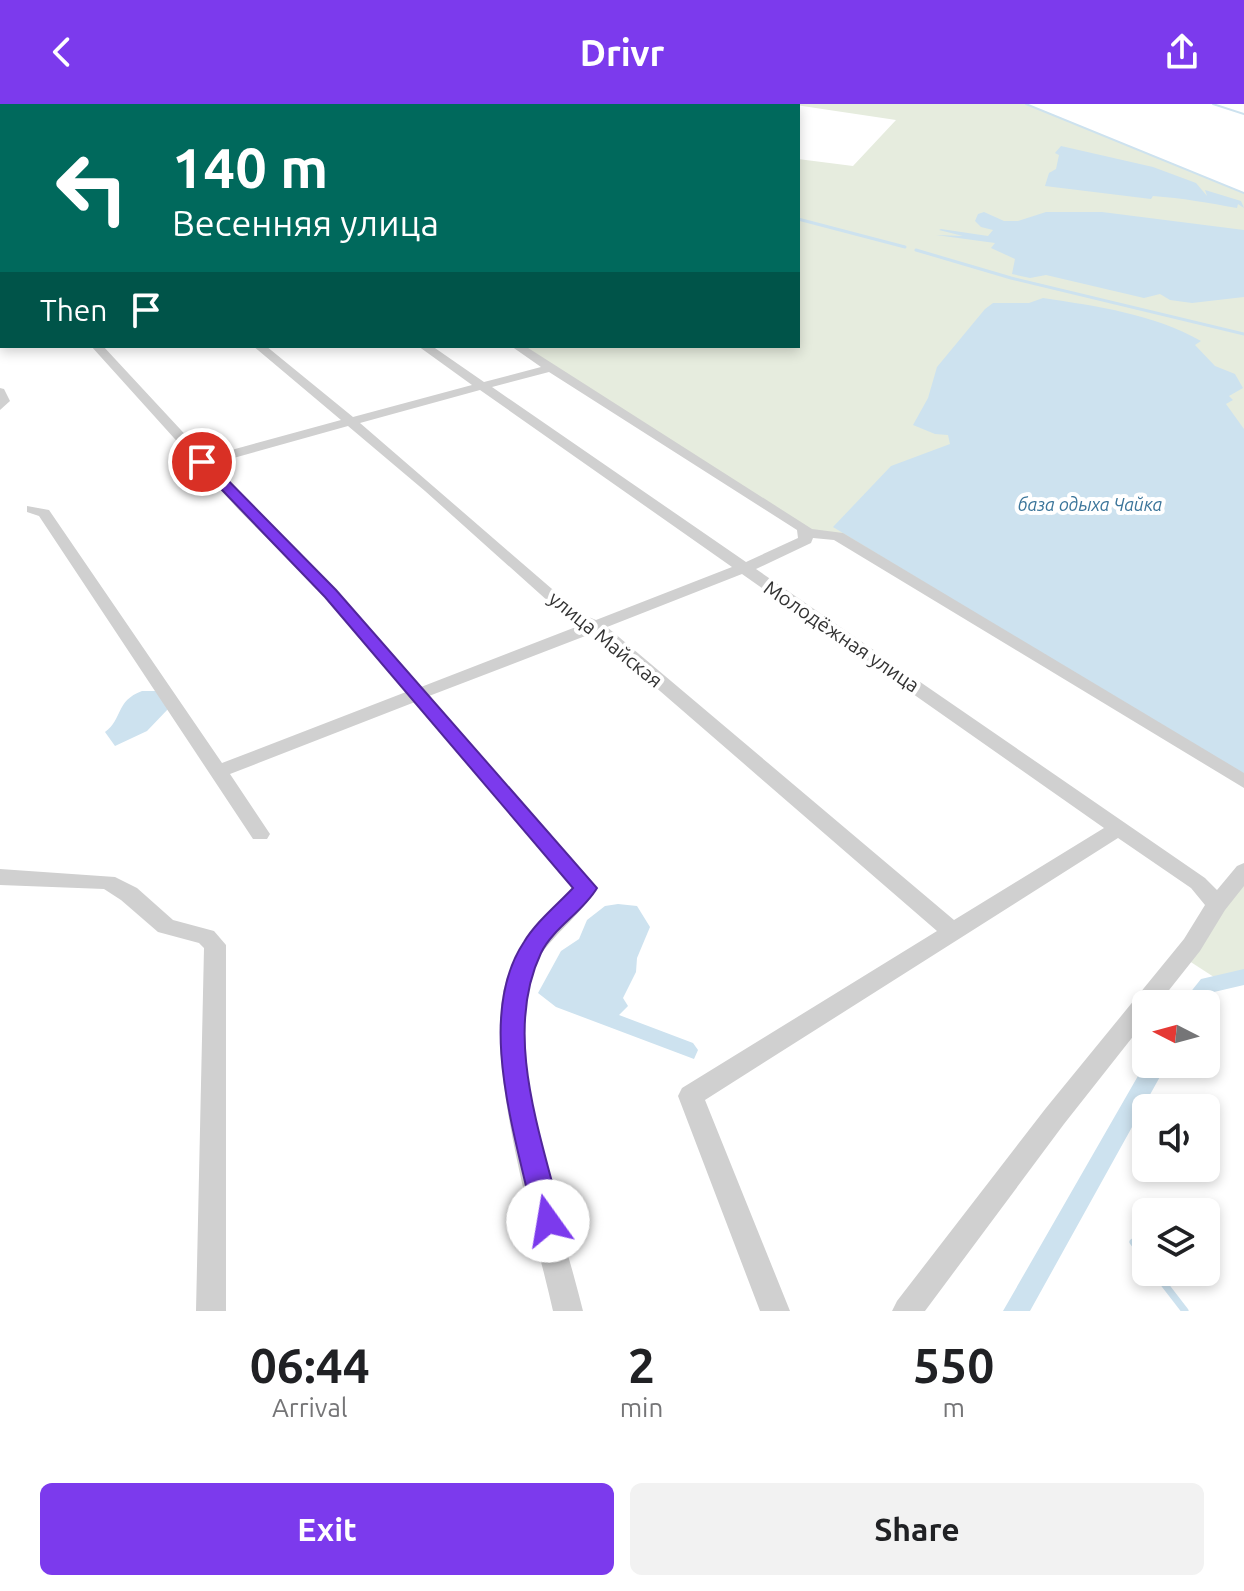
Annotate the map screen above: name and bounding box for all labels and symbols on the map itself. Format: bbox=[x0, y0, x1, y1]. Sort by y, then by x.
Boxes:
pin bbox=[168, 428, 236, 496]
water label: база одыха Чайка bbox=[1018, 494, 1163, 514]
street label: Молодёжная улица bbox=[760, 576, 924, 696]
street label: улица Майская bbox=[545, 586, 667, 692]
north arrow bbox=[1132, 990, 1220, 1078]
position arrow bbox=[506, 1179, 590, 1263]

